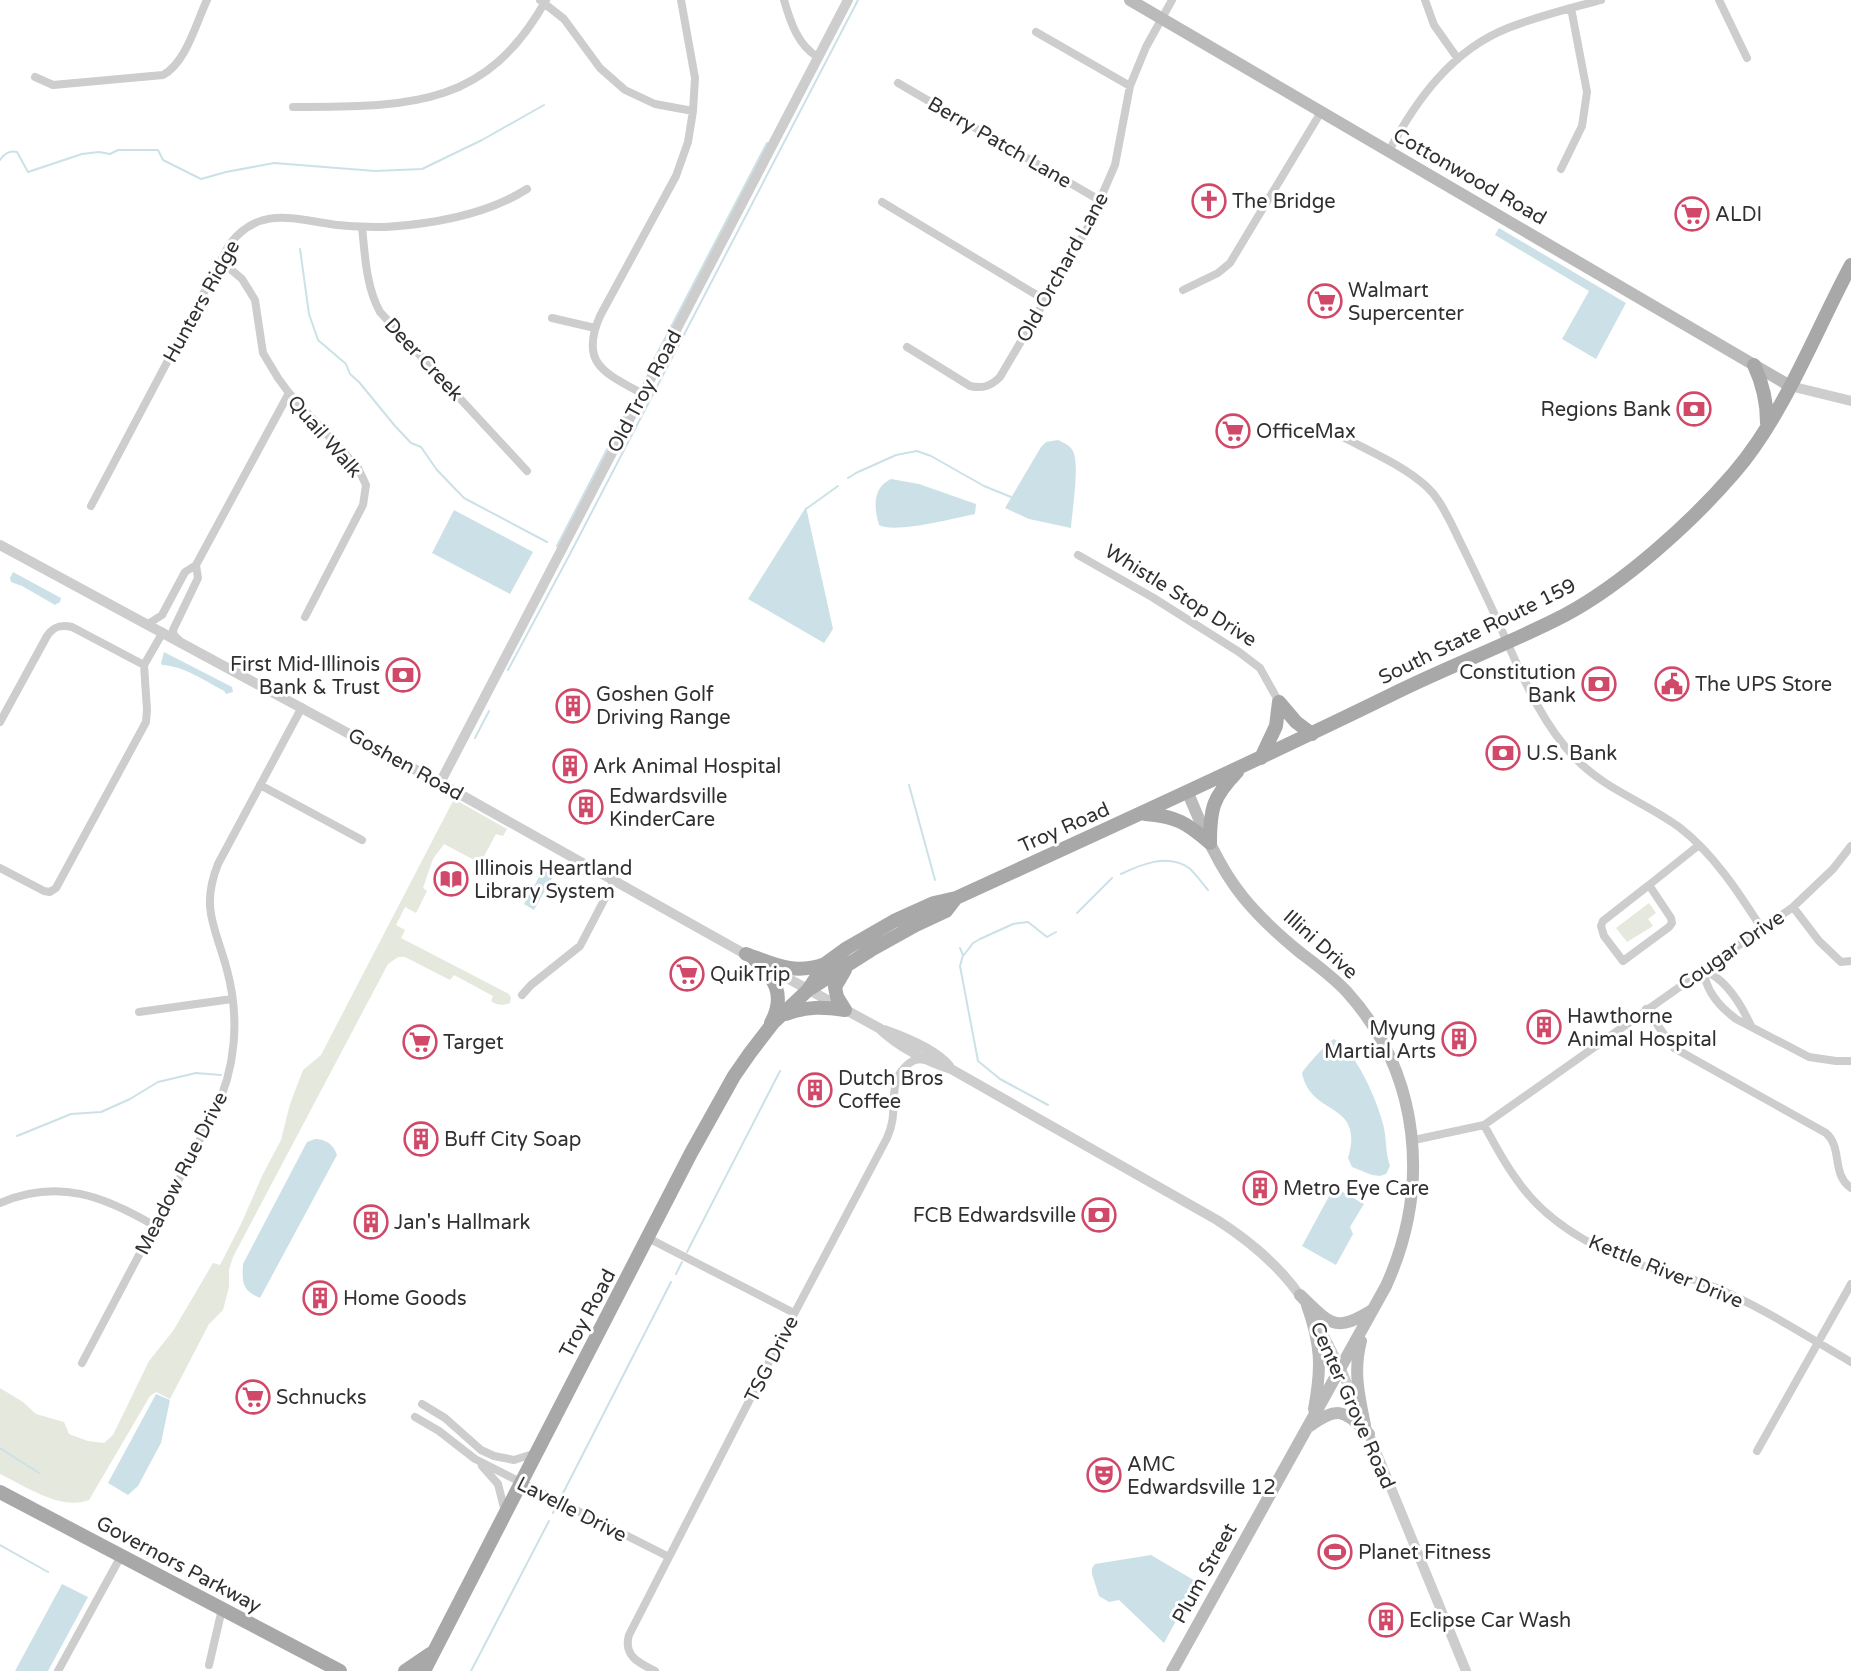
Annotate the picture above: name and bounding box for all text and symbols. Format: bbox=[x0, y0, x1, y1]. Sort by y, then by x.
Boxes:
street label: Berry Patch Lane bbox=[923, 92, 1076, 194]
street label: Cottonwood Road bbox=[1389, 123, 1550, 231]
church icon: The Bridge bbox=[1191, 183, 1227, 219]
street label: Old Orchard Lane bbox=[1012, 188, 1114, 347]
place label: The Bridge bbox=[1232, 190, 1336, 214]
supermarket icon: ALDI bbox=[1674, 196, 1710, 232]
place label: ALDI bbox=[1715, 203, 1762, 227]
street label: Hunters Ridge bbox=[158, 236, 245, 367]
place label: Walmart Supercenter bbox=[1348, 279, 1464, 326]
supermarket icon: Walmart Supercenter bbox=[1307, 283, 1343, 319]
street label: Deer Creek bbox=[379, 313, 468, 406]
street label: Old Troy Road bbox=[602, 326, 687, 457]
street label: Quail Walk bbox=[282, 391, 367, 483]
bank icon: Regions Bank bbox=[1676, 391, 1712, 427]
place label: Regions Bank bbox=[1541, 398, 1671, 422]
supermarket icon: OfficeMax bbox=[1215, 413, 1251, 449]
place label: OfficeMax bbox=[1256, 420, 1356, 444]
street label: Whistle Stop Drive bbox=[1100, 539, 1261, 652]
street label: South State Route 159 bbox=[1375, 574, 1580, 690]
place label: First Mid-Illinois Bank & Trust bbox=[230, 653, 380, 700]
bank icon: First Mid-Illinois Bank & Trust bbox=[385, 657, 421, 693]
place label: Constitution Bank bbox=[1459, 661, 1576, 708]
bank icon: Constitution Bank bbox=[1581, 666, 1617, 702]
public building icon: The UPS Store bbox=[1654, 666, 1690, 702]
place label: The UPS Store bbox=[1695, 673, 1832, 697]
place label: Goshen Golf Driving Range bbox=[596, 683, 731, 730]
building icon: Goshen Golf Driving Range bbox=[555, 688, 591, 724]
street label: Goshen Road bbox=[344, 723, 467, 806]
bank icon: U.S. Bank bbox=[1485, 735, 1521, 771]
place label: U.S. Bank bbox=[1526, 742, 1617, 766]
building icon: Ark Animal Hospital bbox=[552, 748, 588, 784]
place label: Ark Animal Hospital bbox=[593, 755, 781, 779]
place label: Edwardsville KinderCare bbox=[609, 785, 727, 832]
building icon: Edwardsville KinderCare bbox=[568, 789, 604, 825]
street label: Troy Road bbox=[1015, 797, 1113, 859]
place label: Illinois Heartland Library System bbox=[474, 857, 632, 904]
library icon: Illinois Heartland Library System bbox=[433, 861, 469, 897]
street label: Illini Drive bbox=[1278, 905, 1363, 984]
street label: Cougar Drive bbox=[1674, 905, 1789, 996]
supermarket icon: QuikTrip bbox=[669, 956, 705, 992]
place label: QuikTrip bbox=[710, 963, 790, 987]
place label: Hawthorne Animal Hospital bbox=[1567, 1005, 1717, 1052]
building icon: Hawthorne Animal Hospital bbox=[1526, 1009, 1562, 1045]
place label: Myung Martial Arts bbox=[1324, 1017, 1436, 1064]
building icon: Myung Martial Arts bbox=[1441, 1021, 1477, 1057]
supermarket icon: Target bbox=[402, 1024, 438, 1060]
place label: Target bbox=[443, 1031, 504, 1055]
place label: Dutch Bros Coffee bbox=[838, 1067, 943, 1114]
building icon: Dutch Bros Coffee bbox=[797, 1072, 833, 1108]
street label: Meadow Rue Drive bbox=[130, 1088, 233, 1259]
building icon: Buff City Soap bbox=[403, 1121, 439, 1157]
place label: Buff City Soap bbox=[444, 1128, 581, 1152]
building icon: Metro Eye Care bbox=[1242, 1170, 1278, 1206]
place label: Metro Eye Care bbox=[1283, 1177, 1429, 1201]
bank icon: FCB Edwardsville bbox=[1081, 1197, 1117, 1233]
building icon: Jan's Hallmark bbox=[353, 1204, 389, 1240]
place label: FCB Edwardsville bbox=[913, 1204, 1076, 1228]
place label: Jan's Hallmark bbox=[394, 1211, 531, 1235]
street label: Kettle River Drive bbox=[1585, 1230, 1746, 1314]
street label: Troy Road bbox=[555, 1265, 621, 1362]
building icon: Home Goods bbox=[302, 1280, 338, 1316]
place label: Home Goods bbox=[343, 1287, 467, 1311]
street label: TSG Drive bbox=[740, 1312, 804, 1407]
street label: Center Grove Road bbox=[1304, 1318, 1400, 1493]
supermarket icon: Schnucks bbox=[235, 1379, 271, 1415]
place label: Schnucks bbox=[276, 1386, 367, 1410]
place label: AMC Edwardsville 12 bbox=[1127, 1453, 1276, 1500]
theatre icon: AMC Edwardsville 12 bbox=[1086, 1457, 1122, 1493]
street label: Lavelle Drive bbox=[513, 1472, 631, 1548]
street label: Governors Parkway bbox=[92, 1511, 265, 1619]
street label: Plum Street bbox=[1167, 1519, 1242, 1628]
sports icon: Planet Fitness bbox=[1317, 1534, 1353, 1570]
place label: Planet Fitness bbox=[1358, 1541, 1491, 1565]
building icon: Eclipse Car Wash bbox=[1368, 1602, 1404, 1638]
place label: Eclipse Car Wash bbox=[1409, 1609, 1571, 1633]

